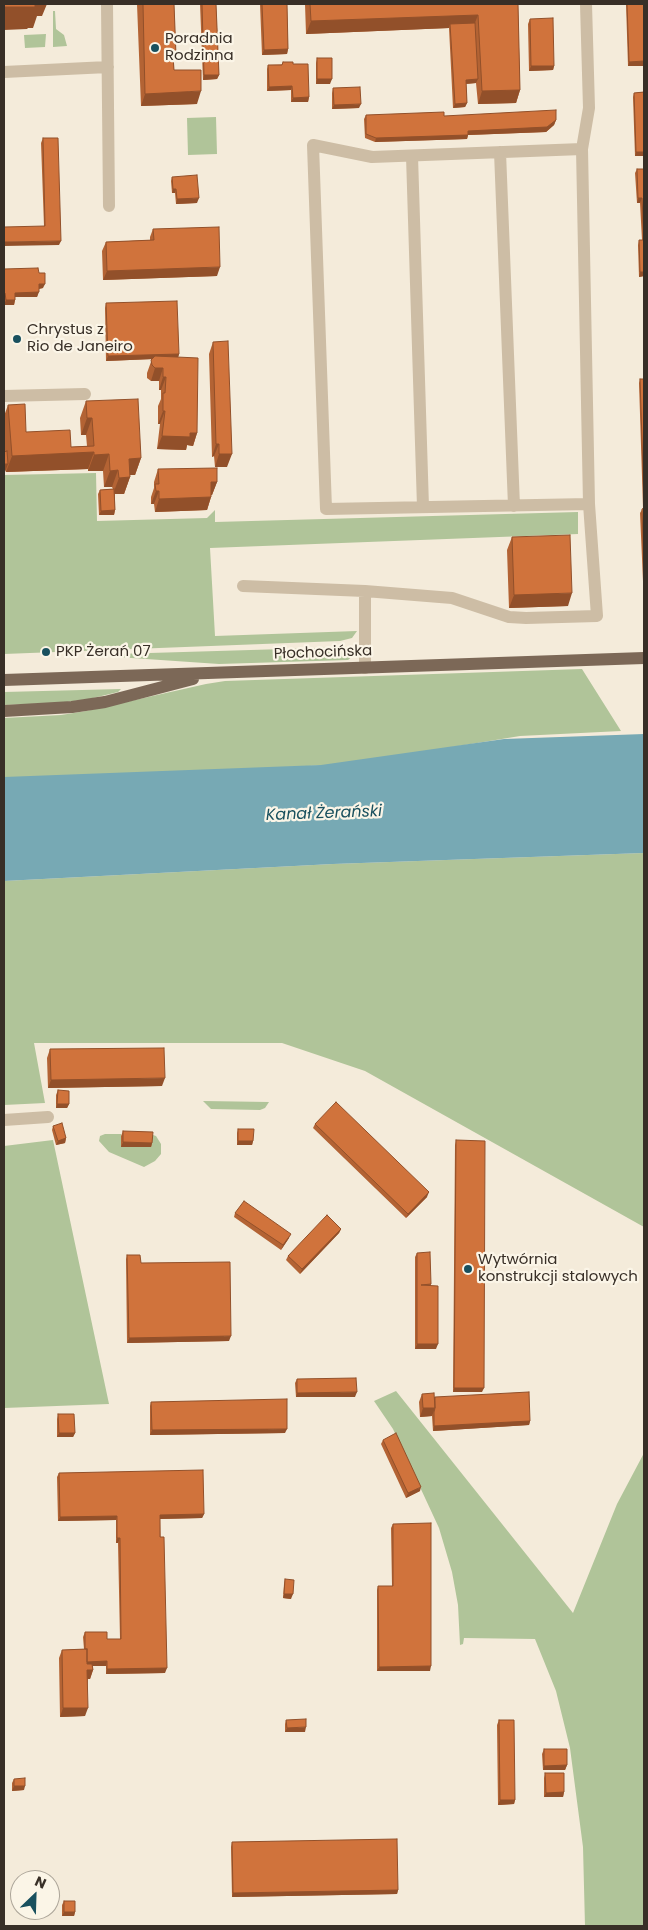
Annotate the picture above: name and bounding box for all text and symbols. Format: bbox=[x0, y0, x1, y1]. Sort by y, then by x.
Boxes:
place label: Poradnia Rodzinna bbox=[165, 30, 234, 65]
marker: Poradnia Rodzinna bbox=[149, 42, 161, 54]
place label: Chrystus z Rio de Janeiro bbox=[27, 321, 133, 356]
marker: Chrystus z Rio de Janeiro bbox=[11, 333, 23, 345]
street label: Płochocińska bbox=[273, 642, 373, 664]
place label: PKP Żerań 07 bbox=[56, 643, 151, 661]
marker: PKP Żerań 07 bbox=[40, 646, 52, 658]
water label: Kanał Żerański bbox=[266, 802, 382, 826]
place label: Wytwórnia konstrukcji stalowych bbox=[478, 1251, 638, 1286]
marker: Wytwórnia konstrukcji stalowych bbox=[462, 1263, 474, 1275]
north arrow bbox=[10, 1870, 60, 1920]
text: N bbox=[32, 1871, 50, 1893]

